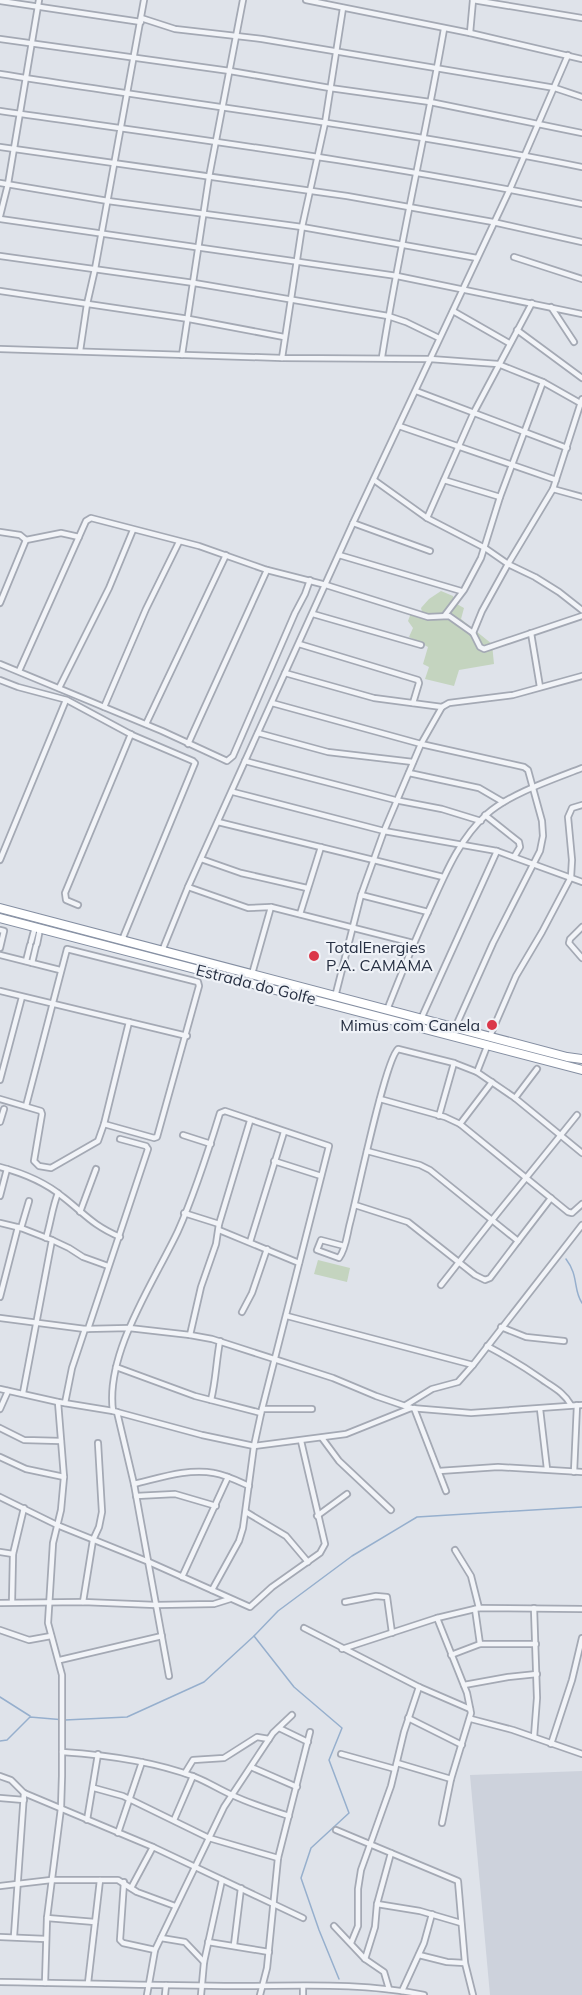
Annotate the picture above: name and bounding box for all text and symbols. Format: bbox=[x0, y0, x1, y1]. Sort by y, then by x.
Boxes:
place label: TotalEnergies P.A. CAMAMA bbox=[326, 937, 433, 975]
marker: TotalEnergies P.A. CAMAMA bbox=[307, 949, 321, 963]
street label: Estrada do Golfe bbox=[194, 959, 318, 1009]
place label: Mimus com Canela bbox=[340, 1015, 480, 1035]
marker: Mimus com Canela bbox=[485, 1018, 499, 1032]

